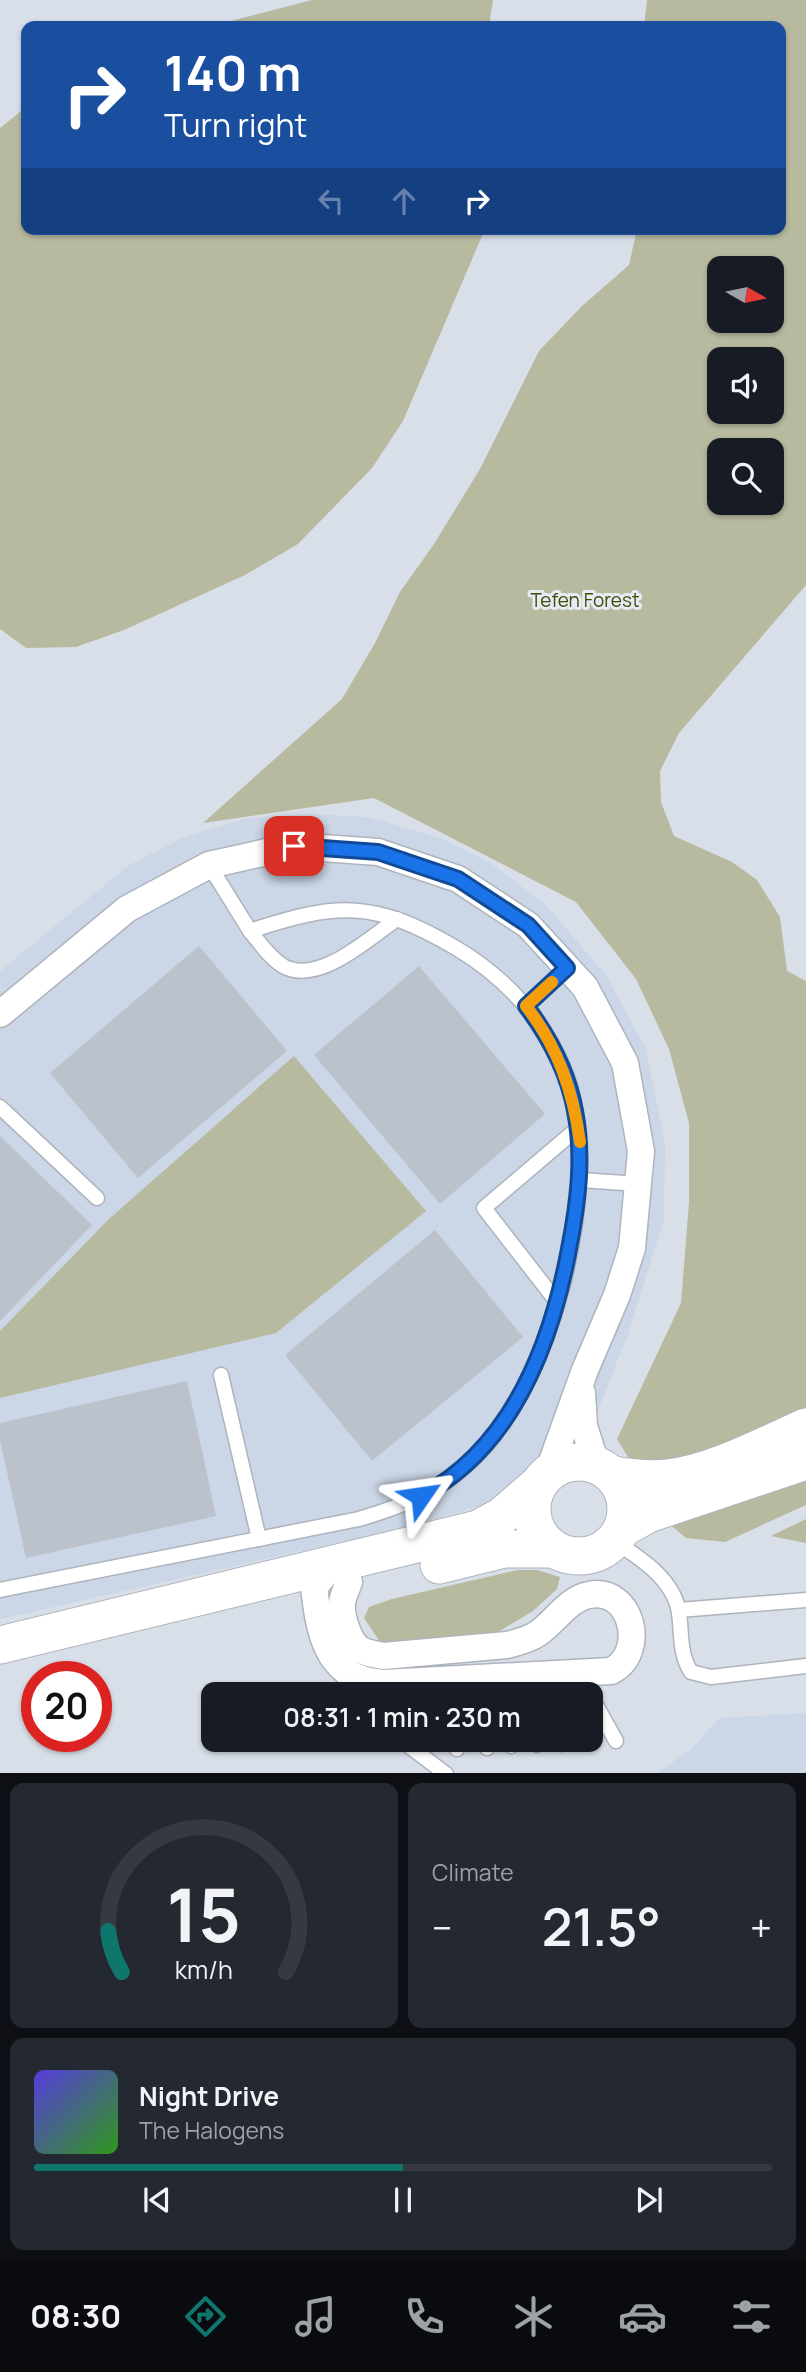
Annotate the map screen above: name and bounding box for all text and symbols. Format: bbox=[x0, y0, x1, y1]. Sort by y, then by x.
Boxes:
text: 140 m bbox=[164, 39, 301, 106]
icon: right bbox=[49, 49, 140, 140]
text: Turn right bbox=[164, 103, 307, 147]
icon: left bbox=[312, 182, 350, 220]
icon: ahead bbox=[385, 182, 423, 220]
icon: right bbox=[458, 182, 496, 220]
north arrow bbox=[707, 256, 784, 332]
map controls bbox=[707, 256, 784, 515]
button: sound bbox=[707, 347, 784, 424]
button: search bbox=[707, 438, 784, 515]
park label: Tefen Forest bbox=[530, 587, 640, 613]
pin bbox=[264, 816, 324, 876]
icon: arrive bbox=[275, 827, 313, 865]
position arrow bbox=[384, 1459, 458, 1533]
speed limit sign: 20 bbox=[21, 1661, 112, 1752]
text: 08:31 · 1 min · 230 m bbox=[283, 1699, 521, 1735]
text: Climate bbox=[432, 1856, 514, 1888]
text: 15 bbox=[167, 1864, 241, 1964]
text: 21.5° bbox=[542, 1891, 661, 1962]
text: − bbox=[432, 1901, 453, 1953]
text: + bbox=[750, 1901, 772, 1953]
text: km/h bbox=[175, 1951, 233, 1986]
text: Night Drive bbox=[139, 2078, 279, 2114]
text: The Halogens bbox=[139, 2114, 284, 2146]
icon: previous bbox=[138, 2181, 176, 2219]
icon: pause bbox=[384, 2181, 422, 2219]
icon: next bbox=[630, 2181, 668, 2219]
icon: directions bbox=[181, 2292, 230, 2341]
icon: music bbox=[291, 2292, 340, 2341]
icon: phone bbox=[400, 2292, 449, 2341]
icon: climate bbox=[509, 2292, 558, 2341]
icon: car bbox=[618, 2292, 667, 2341]
icon: filters bbox=[727, 2292, 776, 2341]
text: 08:30 bbox=[30, 2294, 121, 2338]

